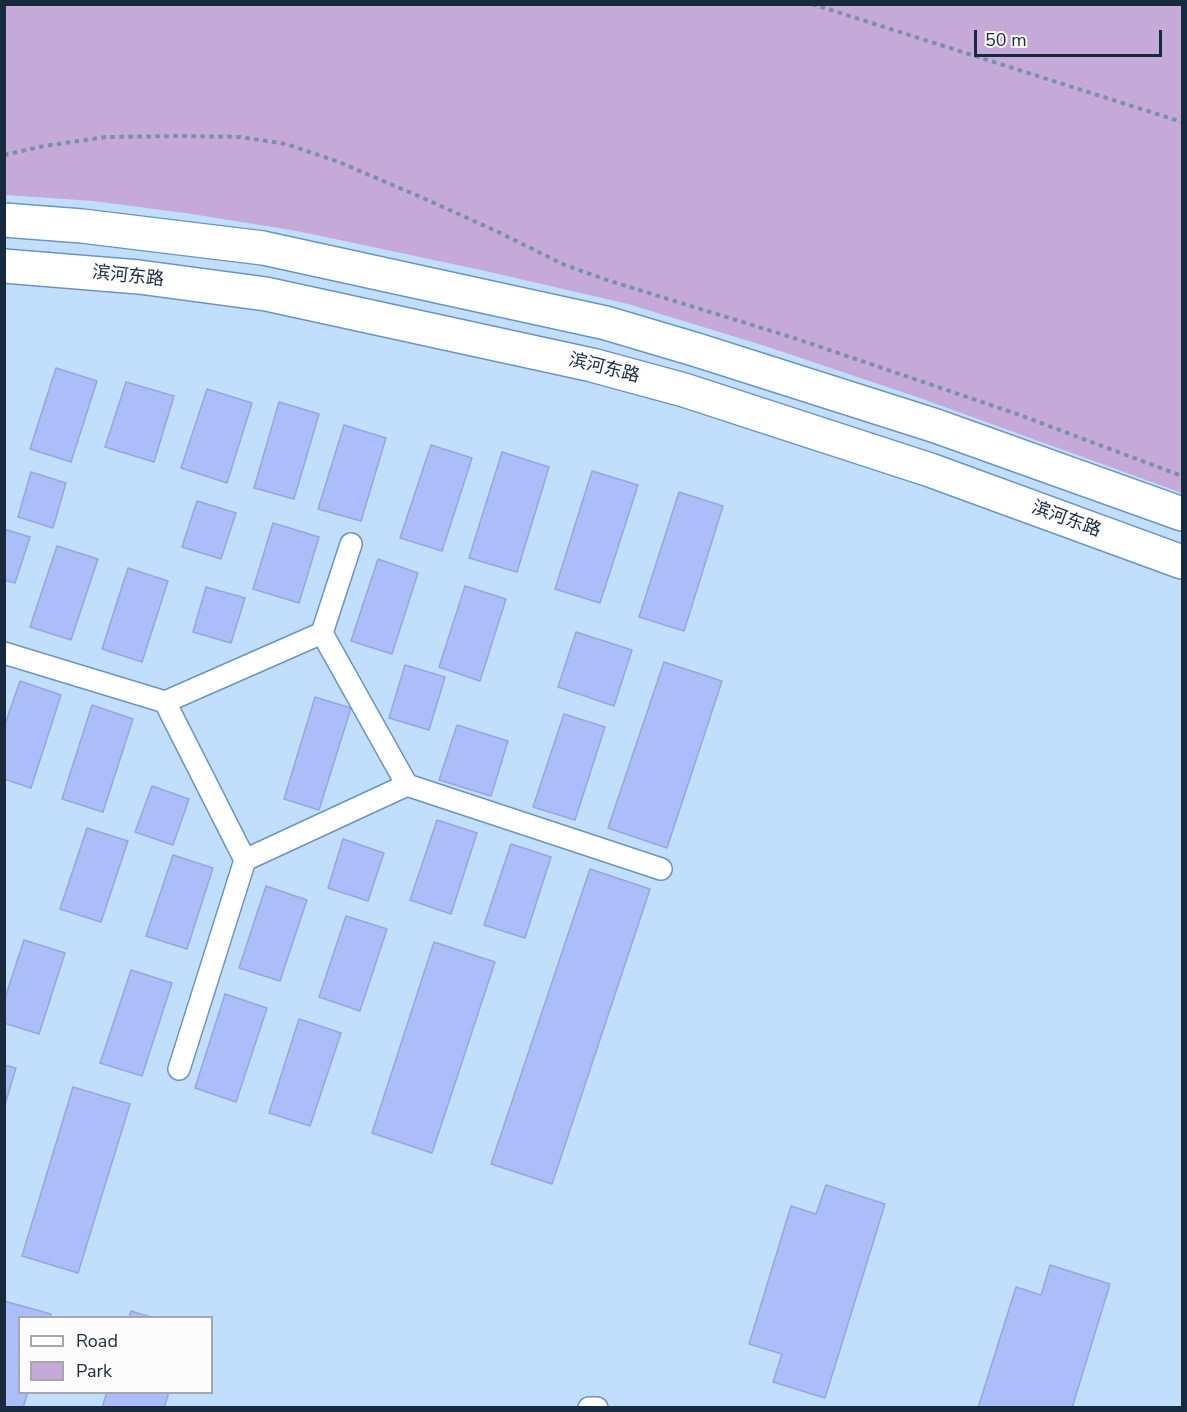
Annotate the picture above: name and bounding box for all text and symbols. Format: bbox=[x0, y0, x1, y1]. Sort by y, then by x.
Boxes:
scale bar bbox=[977, 18, 1164, 56]
text: 50 m bbox=[985, 28, 1027, 52]
street label: 滨河东路 bbox=[91, 262, 165, 292]
street label: 滨河东路 bbox=[566, 350, 642, 388]
street label: 滨河东路 bbox=[1028, 498, 1104, 542]
legend bbox=[18, 1316, 213, 1394]
text: Road bbox=[76, 1329, 118, 1353]
text: Park bbox=[76, 1359, 112, 1383]

